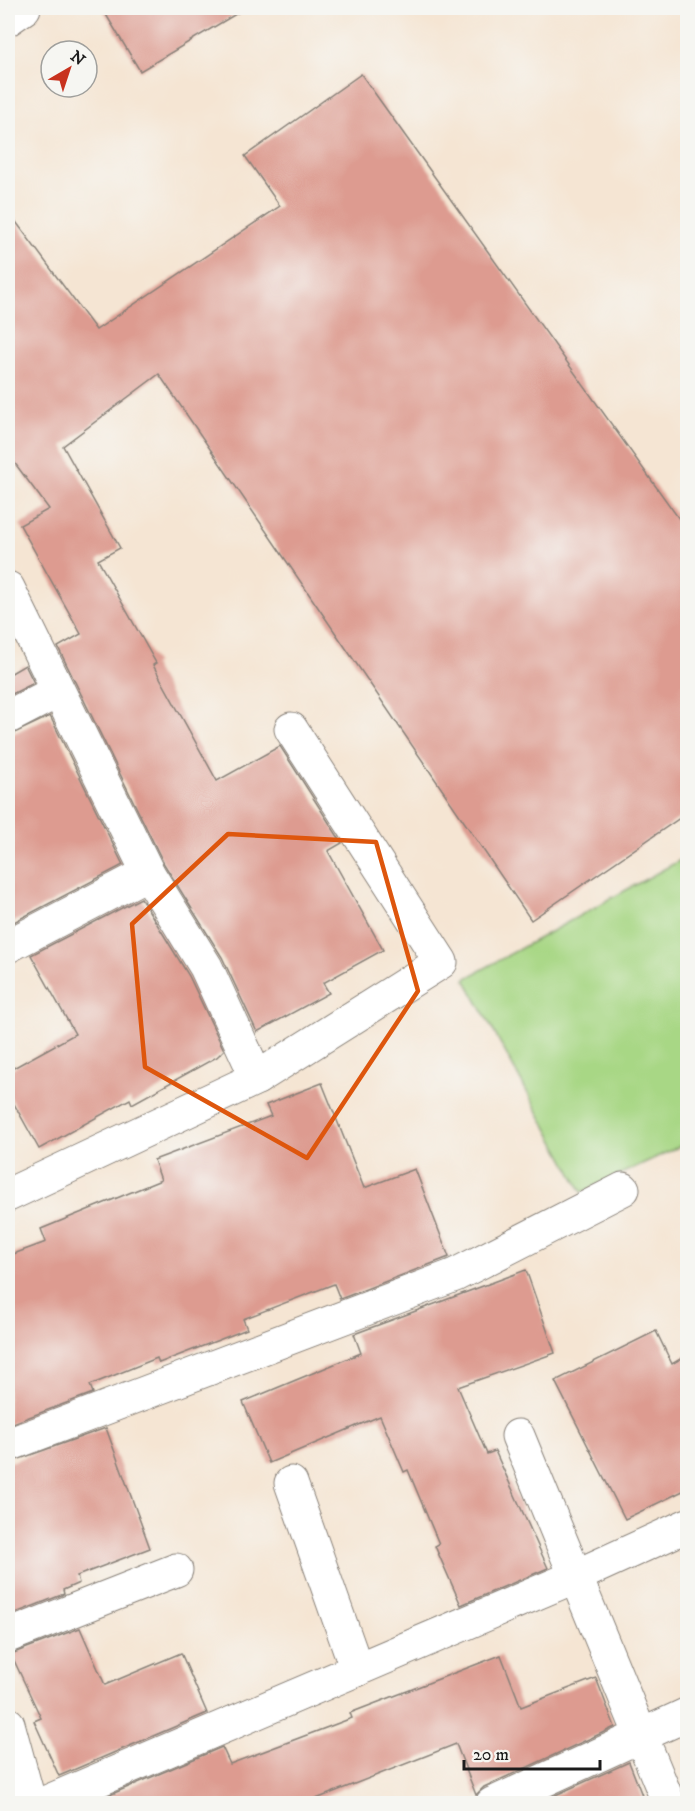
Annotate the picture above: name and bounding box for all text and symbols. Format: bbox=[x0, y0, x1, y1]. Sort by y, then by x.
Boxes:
north arrow bbox=[39, 39, 99, 99]
text: N bbox=[66, 46, 89, 70]
scale bar bbox=[464, 1733, 600, 1771]
text: 20 m bbox=[473, 1744, 509, 1766]

